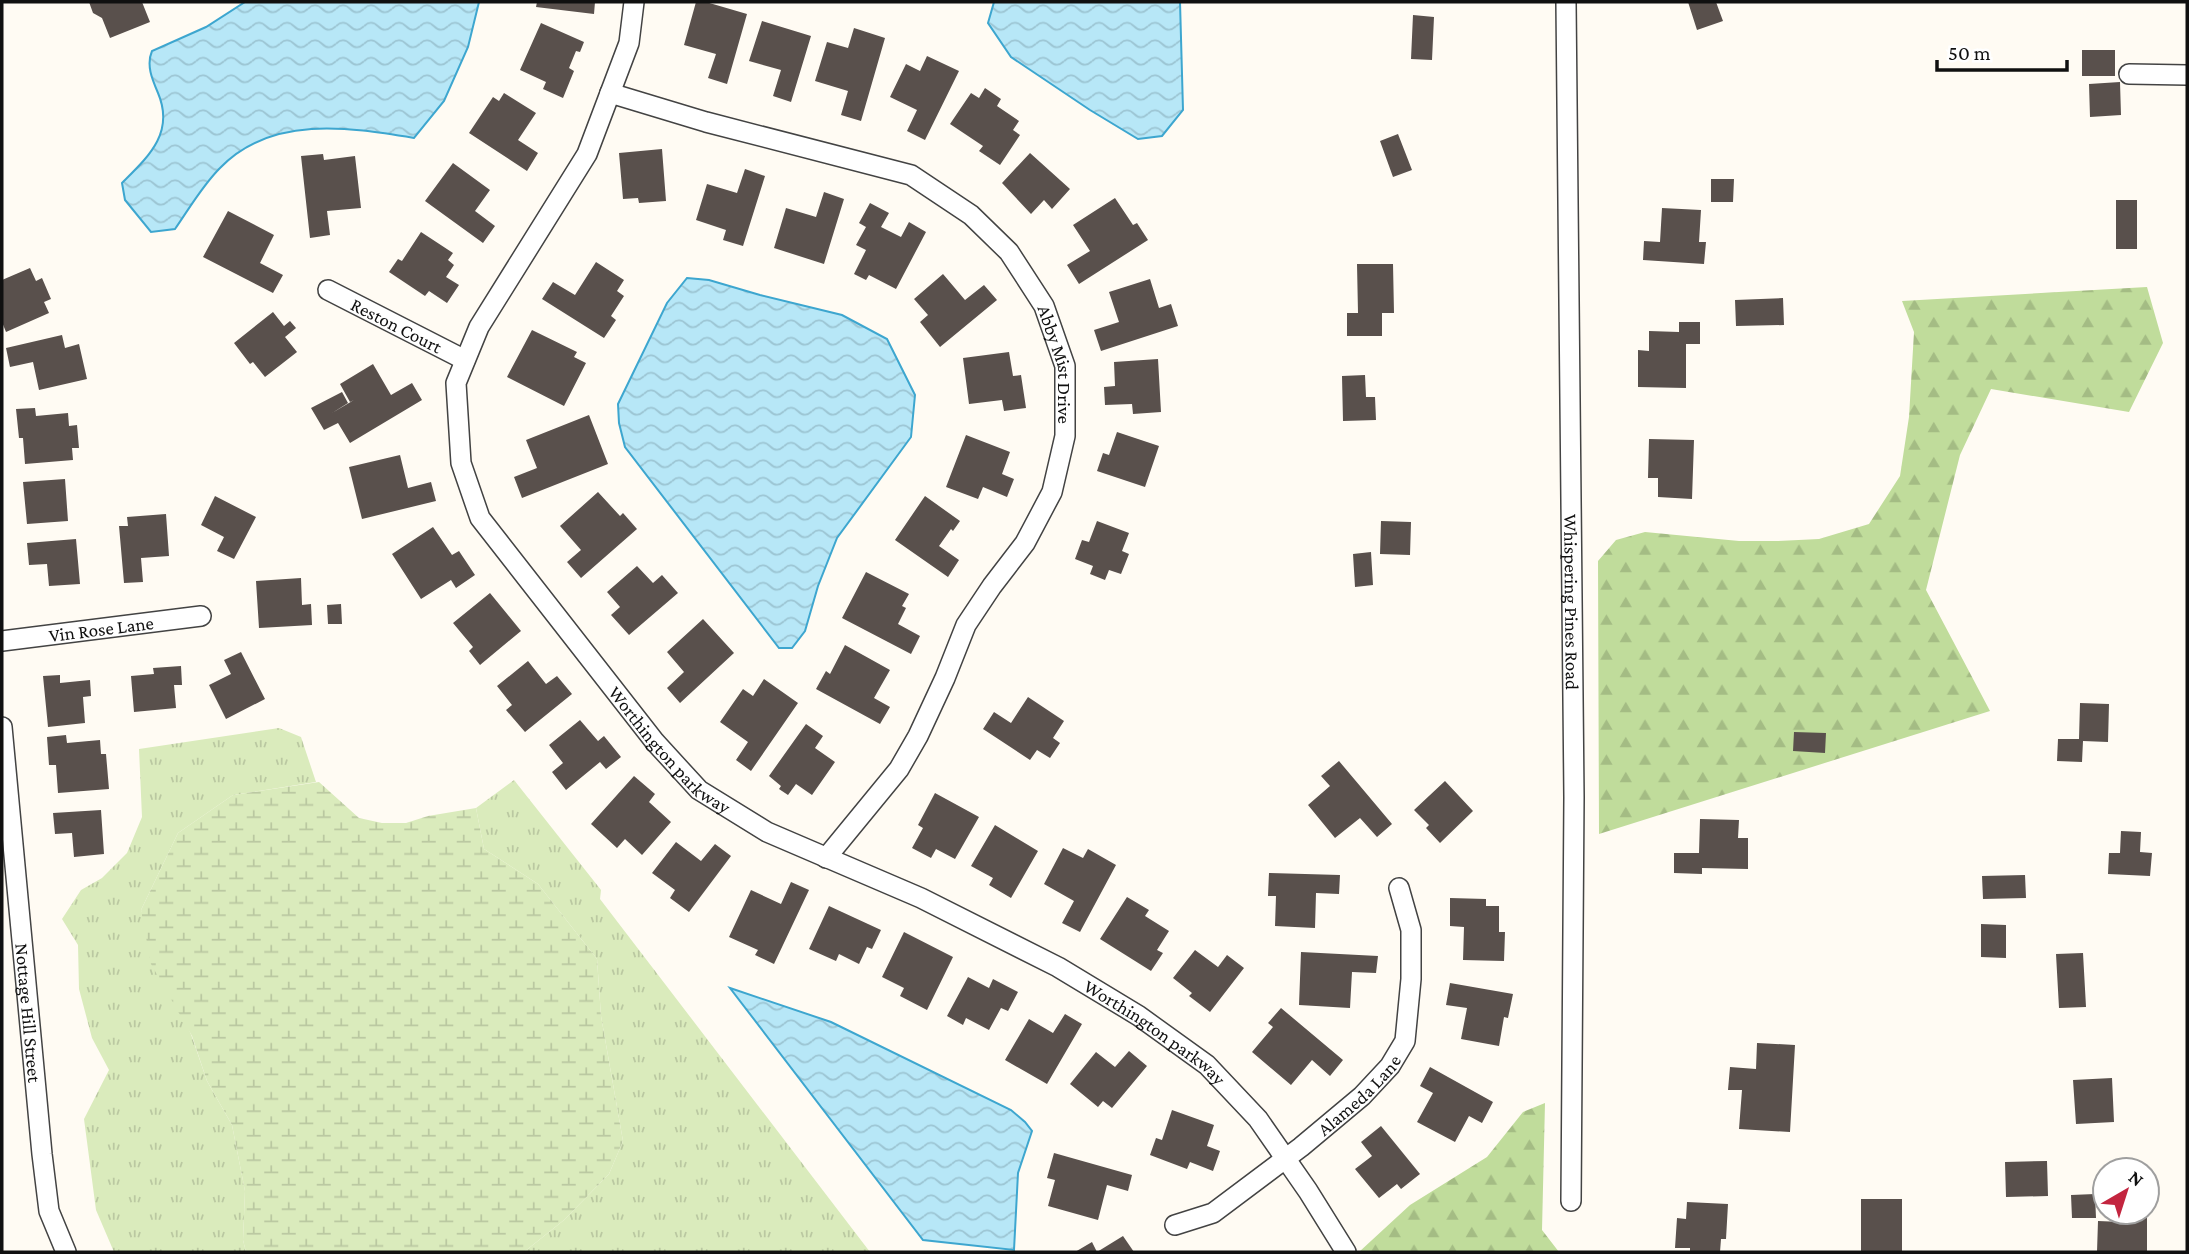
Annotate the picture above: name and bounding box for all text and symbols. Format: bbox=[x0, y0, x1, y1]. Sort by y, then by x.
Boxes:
scale bar bbox=[1937, 28, 2066, 72]
text: 50 m bbox=[1948, 41, 1991, 65]
street label: Reston Court bbox=[348, 293, 446, 357]
street label: Abby Mist Drive bbox=[1034, 302, 1076, 424]
street label: Whispering Pines Road bbox=[1561, 514, 1583, 690]
street label: Vin Rose Lane bbox=[48, 612, 155, 646]
street label: Worthington parkway bbox=[605, 682, 735, 818]
street label: Nottage Hill Street bbox=[12, 942, 46, 1084]
street label: Worthington parkway bbox=[1080, 975, 1230, 1089]
street label: Alameda Lane bbox=[1313, 1051, 1405, 1139]
north arrow bbox=[2091, 1156, 2161, 1226]
text: N bbox=[2125, 1166, 2148, 1190]

